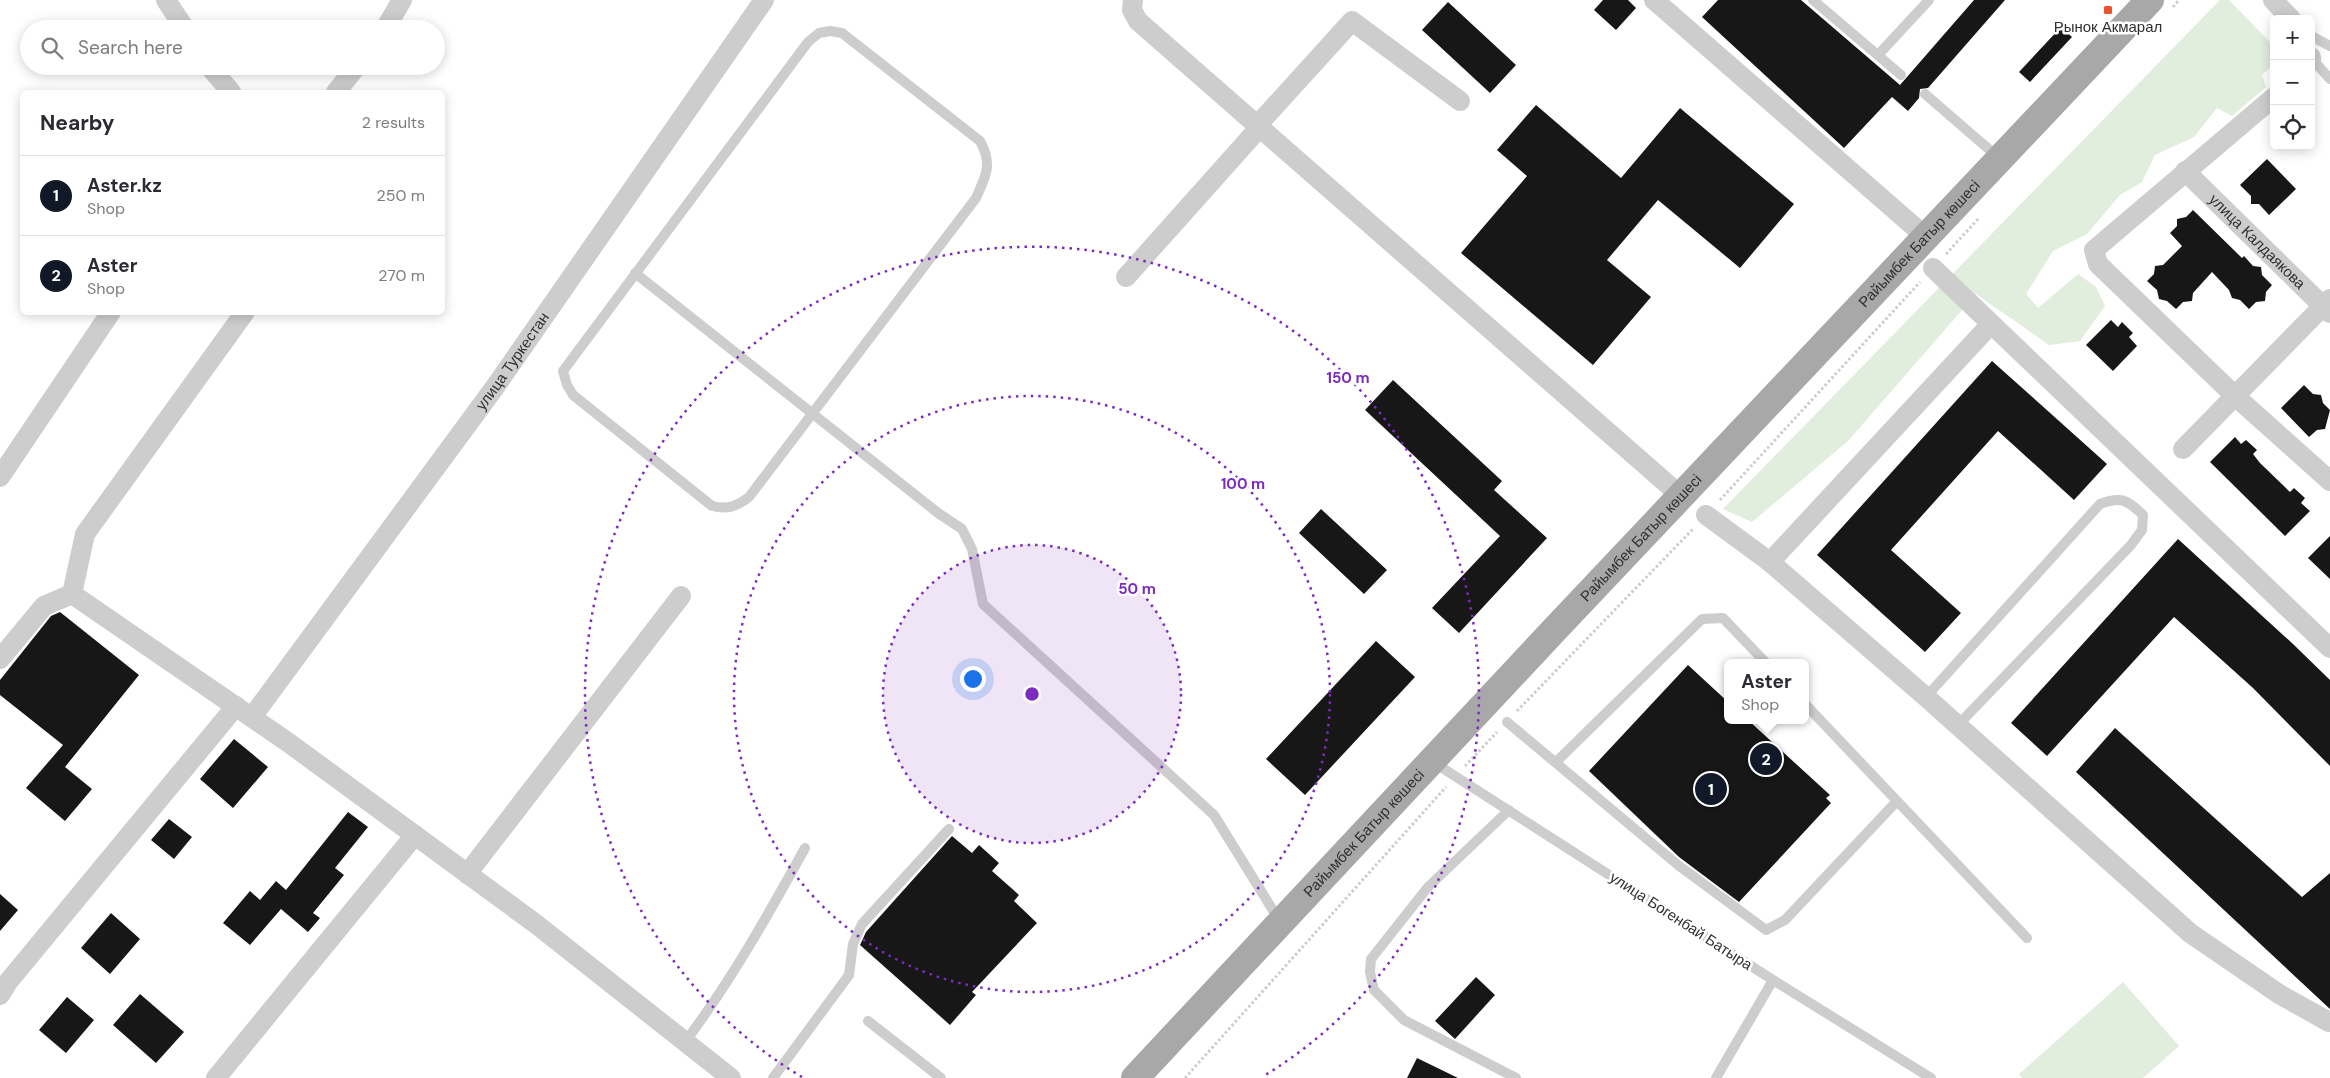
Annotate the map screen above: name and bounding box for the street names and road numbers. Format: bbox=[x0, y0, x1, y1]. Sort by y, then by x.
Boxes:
street label: Райымбек Батыр көшесі bbox=[1854, 176, 1985, 312]
street label: улица Калдаякова bbox=[2205, 190, 2310, 294]
street label: улица Туркестан bbox=[471, 308, 554, 414]
street label: Райымбек Батыр көшесі bbox=[1576, 470, 1706, 606]
street label: Райымбек Батыр көшесі bbox=[1299, 765, 1429, 902]
street label: улица Богенбай Батыра bbox=[1606, 867, 1757, 975]

